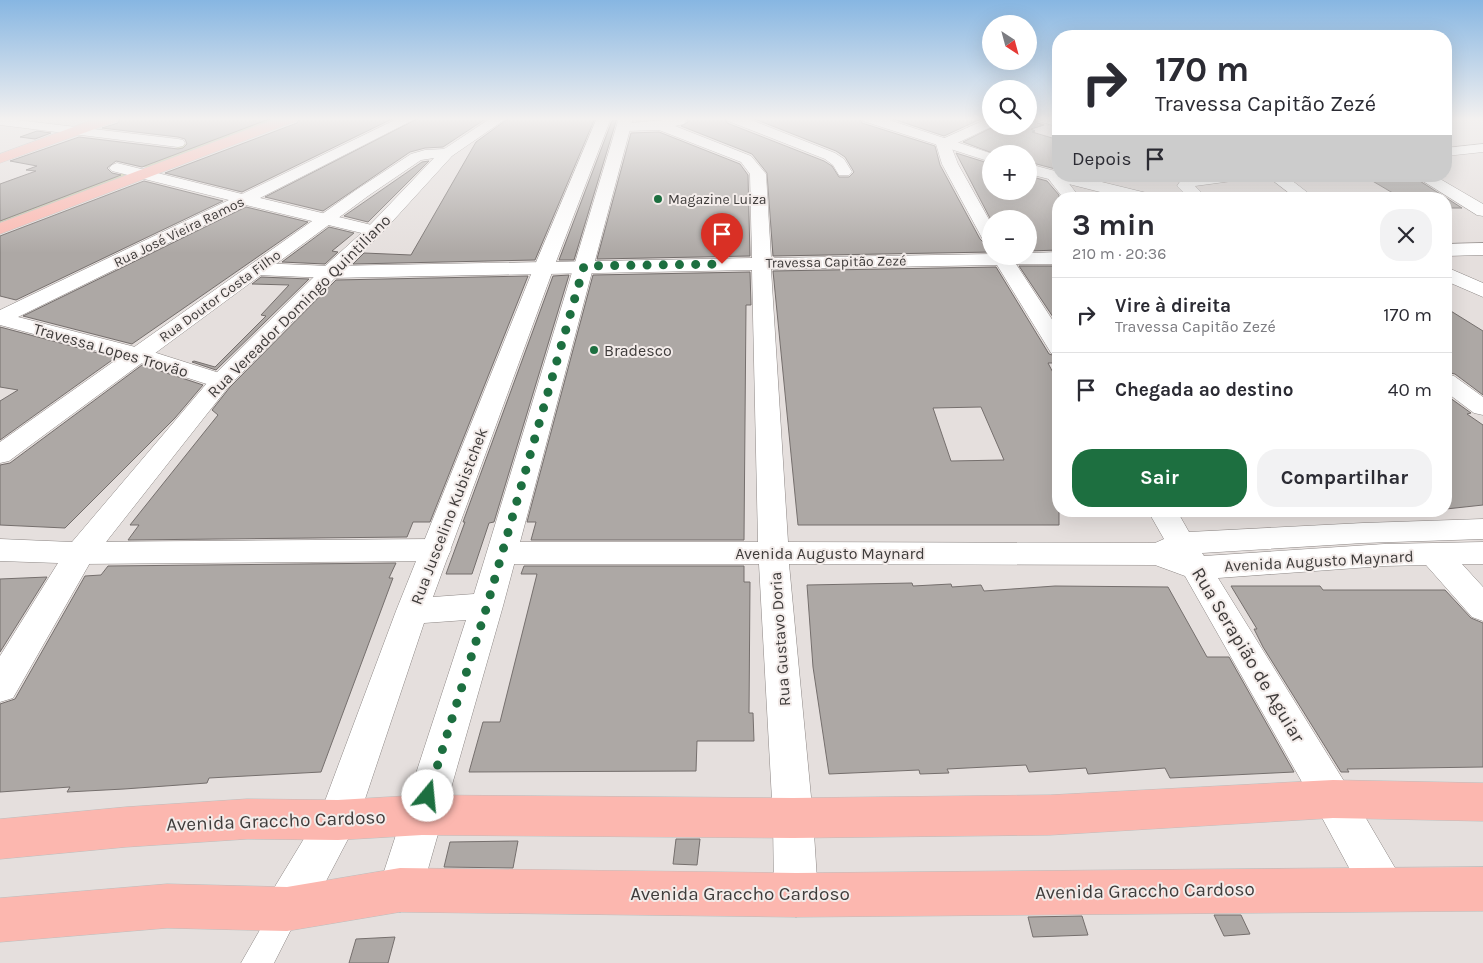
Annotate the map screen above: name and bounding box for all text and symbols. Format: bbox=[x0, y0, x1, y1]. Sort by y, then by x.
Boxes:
north arrow bbox=[982, 15, 1038, 70]
map controls bbox=[982, 15, 1037, 265]
text: 170 m bbox=[1155, 49, 1249, 90]
icon: right bbox=[1072, 50, 1137, 115]
button: search bbox=[982, 80, 1037, 135]
text: Travessa Capitão Zezé bbox=[1155, 91, 1376, 117]
button: + bbox=[982, 145, 1037, 200]
icon: arrive bbox=[1141, 145, 1169, 173]
text: Depois bbox=[1072, 148, 1131, 170]
place label: Magazine Luiza bbox=[668, 191, 767, 208]
street label: Rua José Vieira Ramos bbox=[111, 193, 247, 271]
marker: Magazine Luiza bbox=[652, 193, 664, 205]
text: 3 min bbox=[1072, 207, 1155, 243]
button: close bbox=[1380, 209, 1432, 261]
street label: Rua Vereador Domingo Quintiliano bbox=[203, 210, 395, 402]
button: − bbox=[982, 210, 1037, 265]
pin bbox=[701, 213, 743, 264]
icon: arrive bbox=[708, 220, 736, 248]
text: 210 m · 20:36 bbox=[1072, 244, 1166, 263]
street label: Rua Doutor Costa Filho bbox=[156, 246, 284, 346]
street label: Travessa Capitão Zezé bbox=[766, 252, 906, 272]
text: Vire à direita bbox=[1115, 295, 1231, 317]
icon: right bbox=[1072, 301, 1100, 329]
text: 170 m bbox=[1383, 304, 1432, 326]
text: Travessa Capitão Zezé bbox=[1115, 317, 1276, 336]
street label: Travessa Lopes Trovão bbox=[31, 319, 191, 381]
place label: Bradesco bbox=[604, 341, 672, 360]
marker: Bradesco bbox=[588, 344, 600, 356]
icon: arrive bbox=[1072, 376, 1100, 404]
text: Chegada ao destino bbox=[1115, 379, 1293, 401]
text: 40 m bbox=[1388, 379, 1432, 401]
street label: Rua Juscelino Kubistchek bbox=[406, 425, 492, 607]
button: Sair bbox=[1072, 449, 1247, 507]
button: Compartilhar bbox=[1257, 449, 1432, 507]
street label: Avenida Augusto Maynard bbox=[735, 544, 925, 563]
street label: Avenida Augusto Maynard bbox=[1224, 547, 1414, 575]
street label: Rua Serapião de Aguiar bbox=[1187, 563, 1309, 747]
street label: Rua Gustavo Doria bbox=[766, 571, 794, 707]
position arrow bbox=[401, 769, 453, 821]
street label: Avenida Graccho Cardoso bbox=[166, 806, 386, 836]
street label: Avenida Graccho Cardoso bbox=[1035, 878, 1255, 904]
street label: Avenida Graccho Cardoso bbox=[630, 883, 850, 905]

